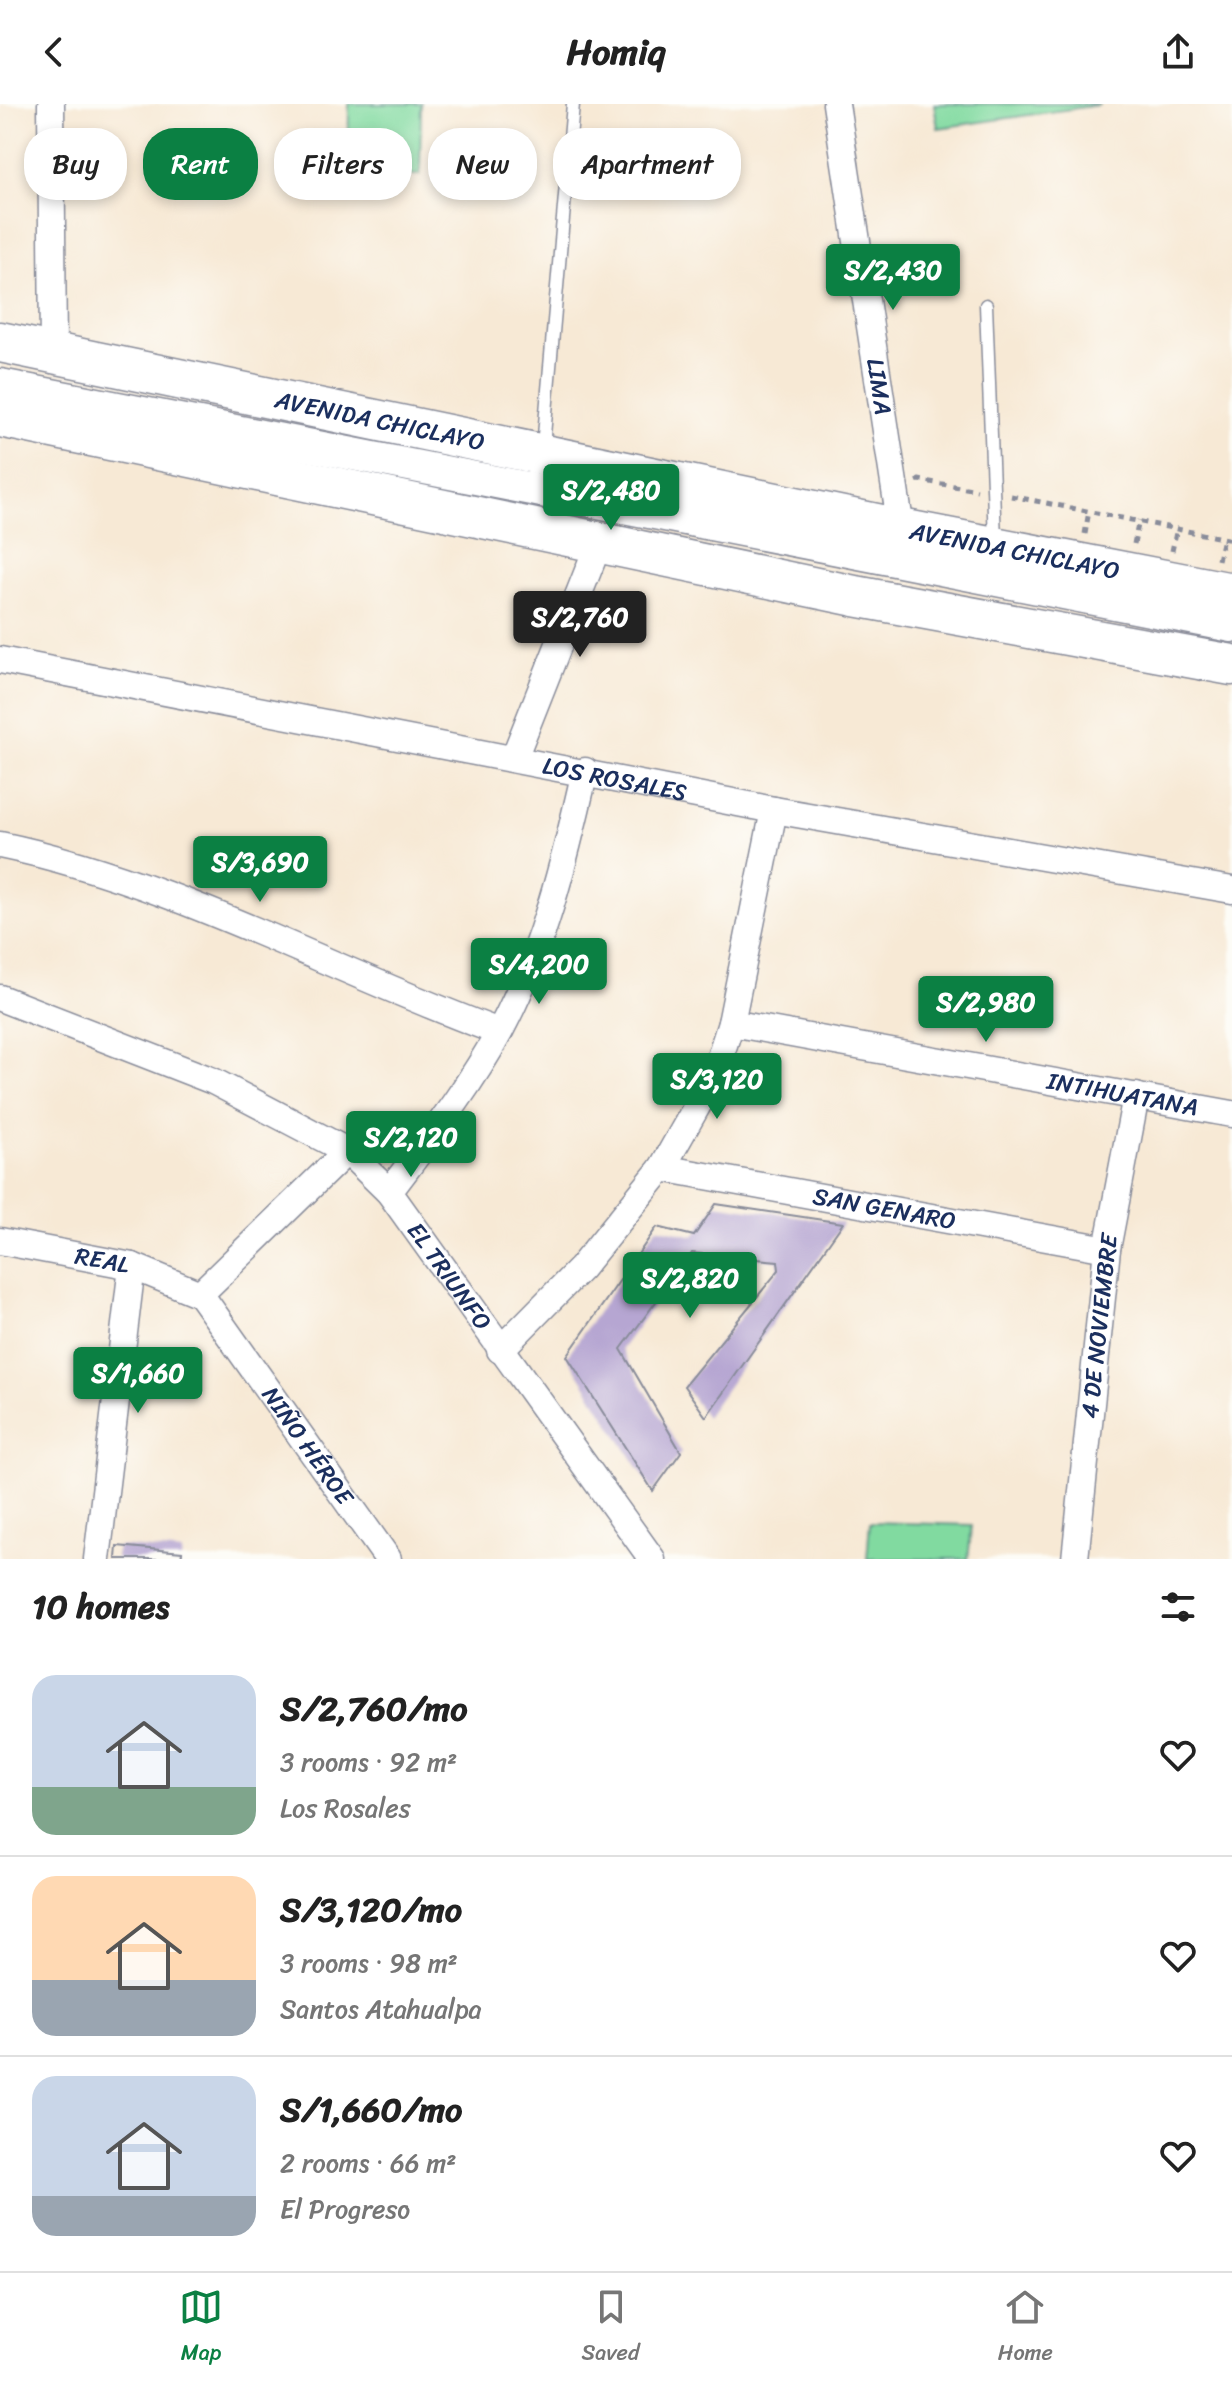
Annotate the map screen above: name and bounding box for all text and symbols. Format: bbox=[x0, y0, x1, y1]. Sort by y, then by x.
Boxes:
text: Homiq bbox=[567, 20, 665, 84]
icon: back bbox=[32, 30, 76, 74]
icon: share bbox=[1156, 30, 1200, 74]
chip: Buy bbox=[24, 128, 127, 200]
chip: Rent bbox=[143, 128, 258, 200]
chip: Filters bbox=[274, 128, 412, 200]
chip: New bbox=[428, 128, 537, 200]
chip: Apartment bbox=[553, 128, 741, 200]
pin: S/2,430 bbox=[819, 244, 967, 312]
text: S/2,430 bbox=[844, 247, 942, 293]
street label: LIMA bbox=[854, 355, 904, 418]
street label: AVENIDA CHICLAYO bbox=[270, 378, 489, 463]
pin: S/2,480 bbox=[537, 464, 685, 532]
text: S/2,480 bbox=[561, 467, 661, 513]
street label: AVENIDA CHICLAYO bbox=[905, 510, 1123, 592]
pin: S/2,760 bbox=[506, 591, 654, 659]
text: S/2,760 bbox=[531, 594, 629, 640]
street label: LOS ROSALES bbox=[539, 745, 690, 814]
pin: S/3,690 bbox=[186, 836, 334, 904]
text: S/3,690 bbox=[211, 839, 309, 885]
pin: S/4,200 bbox=[465, 938, 613, 1006]
text: S/4,200 bbox=[489, 941, 589, 987]
pin: S/2,980 bbox=[912, 976, 1060, 1044]
text: S/2,980 bbox=[936, 979, 1036, 1025]
pin: S/3,120 bbox=[643, 1053, 791, 1121]
text: S/3,120 bbox=[670, 1056, 764, 1102]
street label: INTIHUATANA bbox=[1043, 1060, 1202, 1128]
pin: S/2,120 bbox=[337, 1111, 485, 1179]
text: S/2,120 bbox=[364, 1114, 458, 1160]
street label: SAN GENARO bbox=[809, 1175, 959, 1242]
street label: EL TRIUNFO bbox=[396, 1213, 503, 1339]
street label: 4 DE NOVIEMBRE bbox=[1069, 1229, 1131, 1421]
street label: REAL bbox=[71, 1235, 133, 1286]
pin: S/2,820 bbox=[616, 1252, 764, 1320]
text: S/2,820 bbox=[641, 1255, 739, 1301]
pin: S/1,660 bbox=[64, 1347, 212, 1415]
text: S/1,660 bbox=[91, 1350, 185, 1396]
street label: NIÑO HÉROE bbox=[251, 1377, 366, 1516]
text: 10 homes bbox=[32, 1577, 170, 1637]
icon: filters bbox=[1156, 1585, 1200, 1629]
text: S/2,760/mo bbox=[280, 1679, 467, 1739]
icon: home bbox=[96, 1707, 192, 1803]
icon: heart bbox=[1156, 1733, 1200, 1777]
text: 3 rooms · 92 m² bbox=[280, 1739, 457, 1785]
text: Los Rosales bbox=[280, 1785, 411, 1831]
text: S/3,120/mo bbox=[280, 1880, 462, 1940]
icon: home bbox=[96, 1908, 192, 2004]
icon: heart bbox=[1156, 1934, 1200, 1978]
text: 3 rooms · 98 m² bbox=[280, 1940, 458, 1986]
text: Santos Atahualpa bbox=[280, 1986, 482, 2032]
text: S/1,660/mo bbox=[280, 2080, 462, 2140]
icon: home bbox=[96, 2108, 192, 2204]
icon: heart bbox=[1156, 2134, 1200, 2178]
text: 2 rooms · 66 m² bbox=[280, 2140, 456, 2186]
text: El Progreso bbox=[280, 2186, 410, 2232]
tab: Map bbox=[179, 2285, 223, 2372]
tab: Saved bbox=[582, 2285, 640, 2372]
tab: Home bbox=[998, 2285, 1053, 2372]

